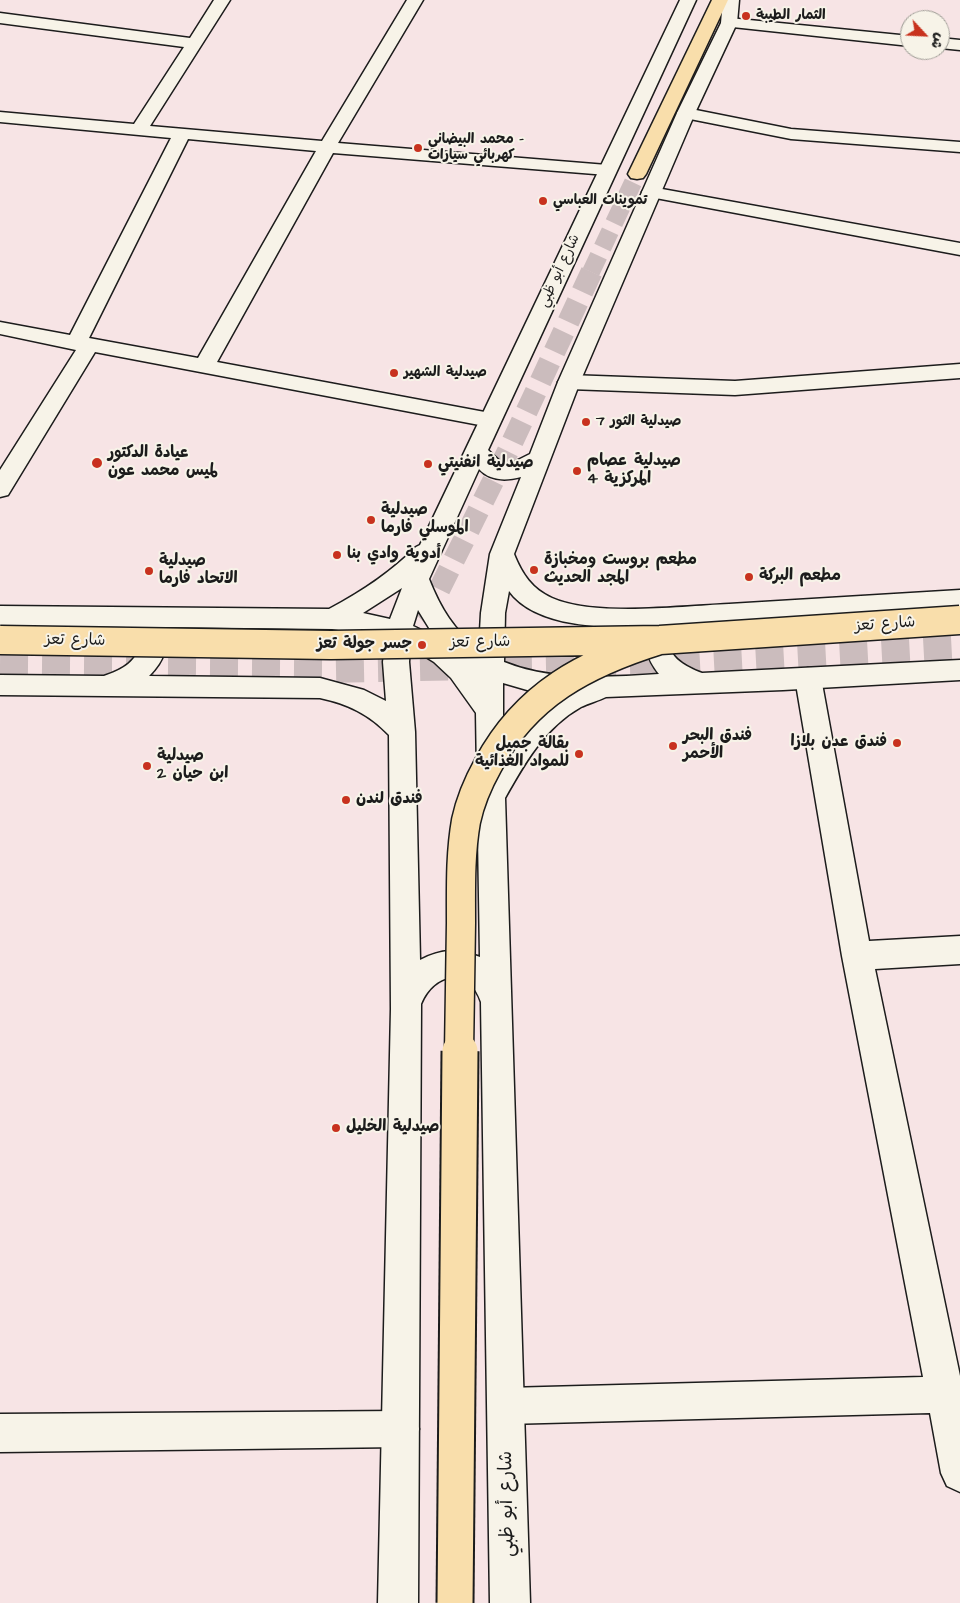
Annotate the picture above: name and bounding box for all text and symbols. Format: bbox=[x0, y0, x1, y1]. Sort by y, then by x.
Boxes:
place label: الثمار الطيبة bbox=[756, 8, 826, 24]
marker: الثمار الطيبة bbox=[740, 10, 752, 22]
north arrow bbox=[900, 10, 950, 60]
text: ش bbox=[925, 30, 950, 52]
place label: محمد البيضاني - كهربائي سيارات bbox=[428, 132, 524, 164]
marker: محمد البيضاني - كهربائي سيارات bbox=[412, 142, 424, 154]
place label: تموينات العباسي bbox=[553, 193, 647, 209]
marker: تموينات العباسي bbox=[537, 195, 549, 207]
street label: شارع أبو ظبي bbox=[536, 232, 584, 310]
place label: صيدلية الشهير bbox=[404, 365, 487, 381]
marker: صيدلية الشهير bbox=[388, 367, 400, 379]
place label: صيدلية الثور 7 bbox=[596, 414, 681, 430]
marker: صيدلية الثور 7 bbox=[580, 416, 592, 428]
place label: عيادة الدكتور لميس محمد عون bbox=[108, 444, 218, 482]
place label: صيدلية عصام المركزية 4 bbox=[587, 452, 681, 490]
place label: صيدلية انفنيتي bbox=[438, 454, 533, 474]
marker: عيادة الدكتور لميس محمد عون bbox=[90, 456, 104, 470]
marker: صيدلية انفنيتي bbox=[422, 458, 434, 470]
marker: صيدلية عصام المركزية 4 bbox=[571, 465, 583, 477]
place label: صيدلية الموسلي فارما bbox=[381, 501, 468, 539]
marker: صيدلية الموسلي فارما bbox=[365, 514, 377, 526]
place label: أدوية وادي بنا bbox=[347, 545, 441, 565]
marker: أدوية وادي بنا bbox=[331, 549, 343, 561]
place label: مطعم بروست ومخبازة المجد الحديث bbox=[544, 551, 697, 589]
place label: صيدلية الاتحاد فارما bbox=[159, 552, 237, 590]
marker: مطعم بروست ومخبازة المجد الحديث bbox=[528, 564, 540, 576]
marker: صيدلية الاتحاد فارما bbox=[143, 565, 155, 577]
place label: مطعم البركة bbox=[759, 567, 841, 587]
marker: مطعم البركة bbox=[743, 571, 755, 583]
street label: شارع تعز bbox=[854, 613, 916, 637]
street label: شارع تعز bbox=[44, 631, 106, 651]
street label: شارع تعز bbox=[449, 633, 511, 653]
place label: جسر جولة تعز bbox=[317, 635, 412, 655]
marker: جسر جولة تعز bbox=[416, 639, 428, 651]
place label: فندق البحر الأحمر bbox=[683, 727, 752, 765]
place label: فندق عدن بلازا bbox=[791, 733, 887, 753]
place label: بقالة جميل للمواد الغذائية bbox=[475, 735, 569, 773]
marker: فندق عدن بلازا bbox=[891, 737, 903, 749]
marker: فندق البحر الأحمر bbox=[667, 740, 679, 752]
place label: صيدلية ابن حيان 2 bbox=[157, 747, 228, 785]
marker: بقالة جميل للمواد الغذائية bbox=[573, 748, 585, 760]
marker: صيدلية ابن حيان 2 bbox=[141, 760, 153, 772]
place label: فندق لندن bbox=[356, 790, 423, 810]
marker: فندق لندن bbox=[340, 794, 352, 806]
place label: صيدلية الخليل bbox=[346, 1118, 439, 1138]
marker: صيدلية الخليل bbox=[330, 1122, 342, 1134]
street label: شارع أبو ظبي bbox=[496, 1451, 520, 1557]

